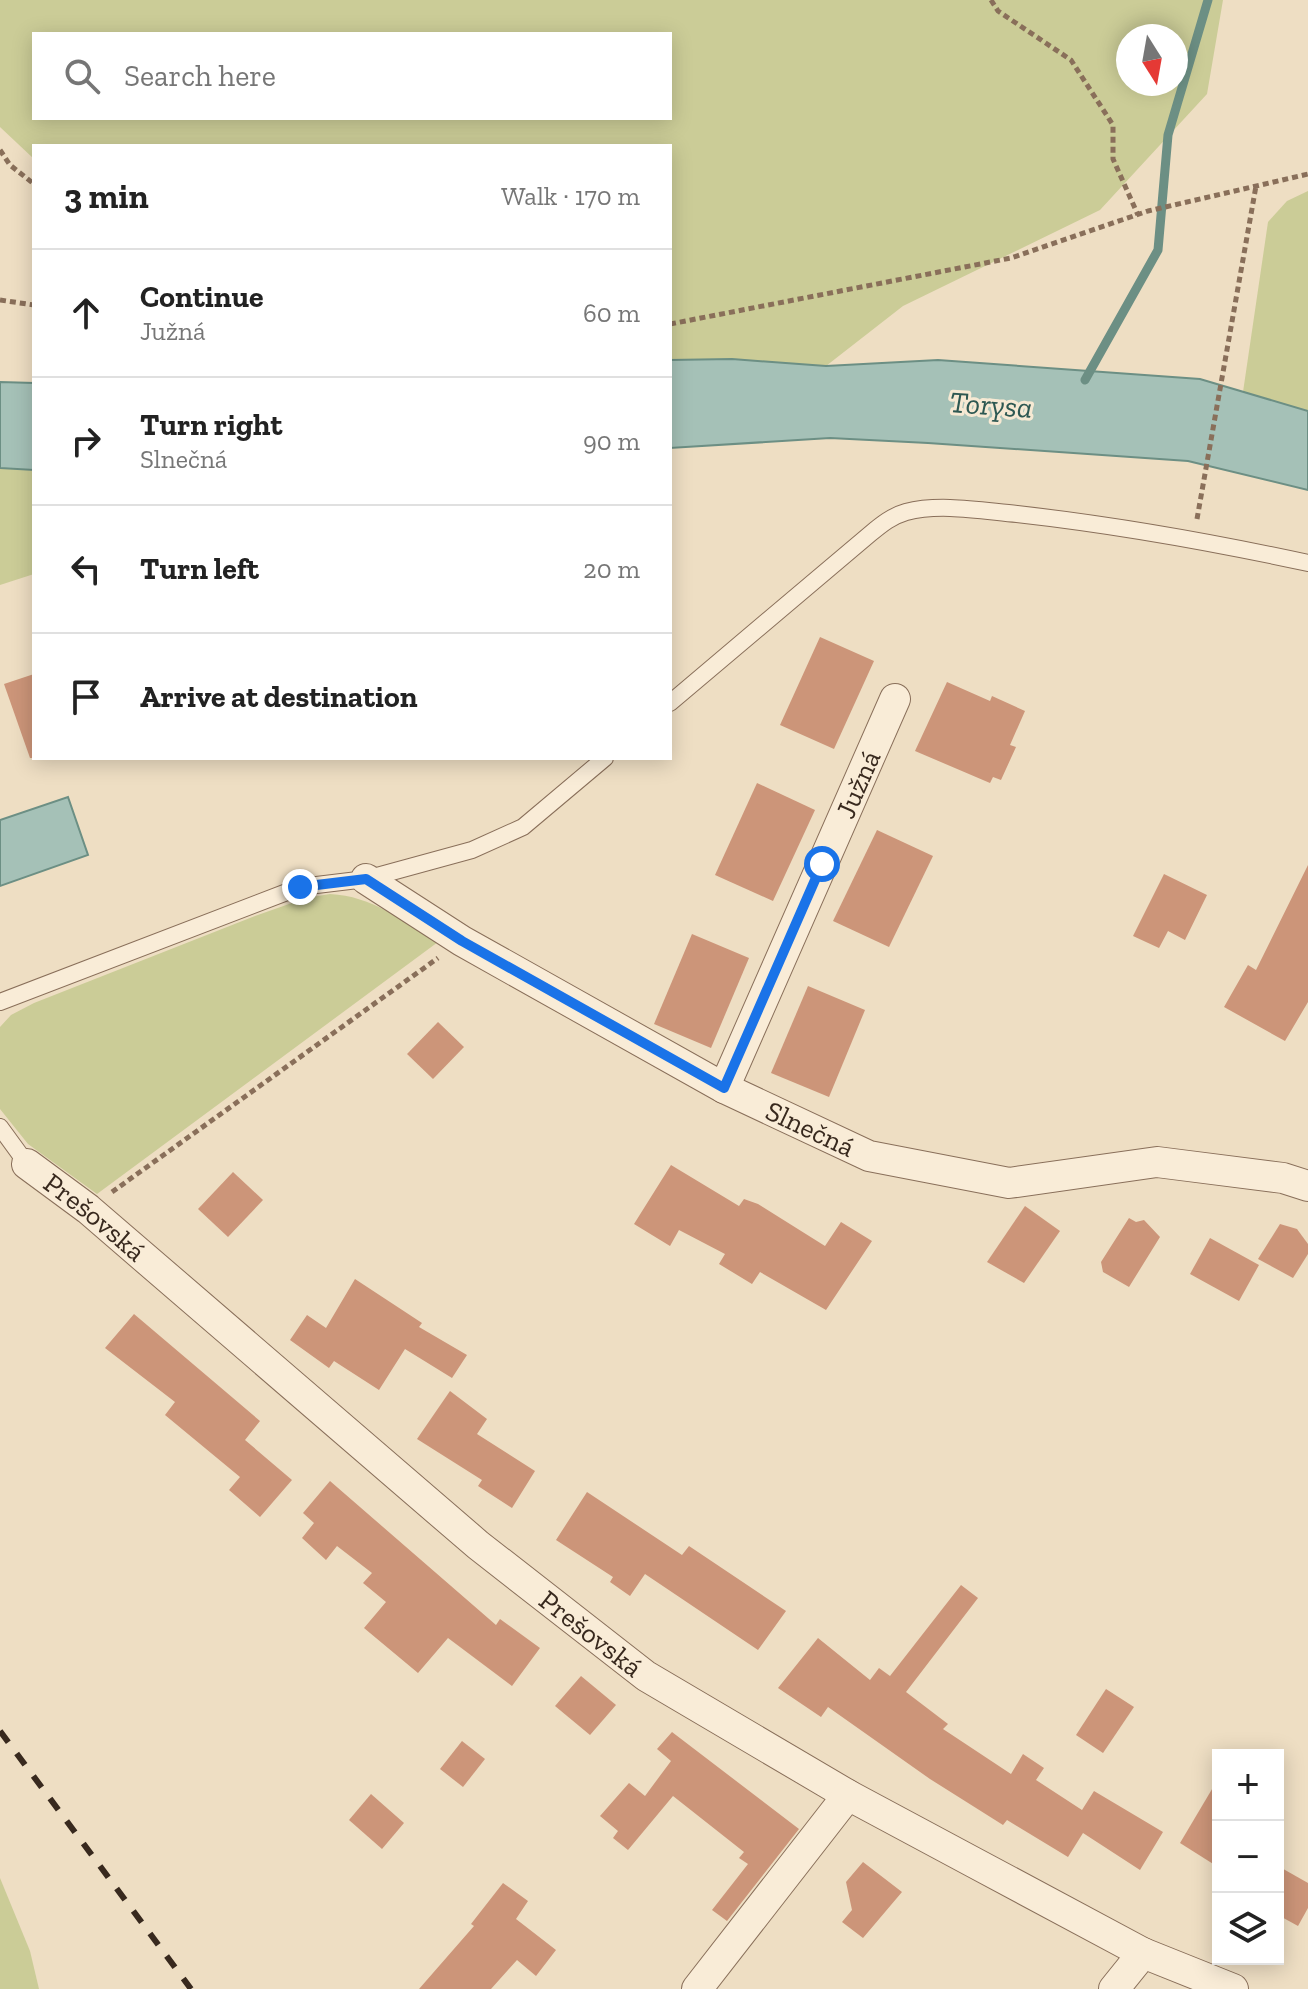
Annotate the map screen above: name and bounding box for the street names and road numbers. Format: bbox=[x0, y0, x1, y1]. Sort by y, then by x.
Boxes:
street label: Južná bbox=[829, 745, 888, 823]
street label: Slnečná bbox=[760, 1094, 860, 1164]
street label: Prešovská bbox=[37, 1166, 153, 1268]
street label: Prešovská bbox=[533, 1583, 649, 1684]

